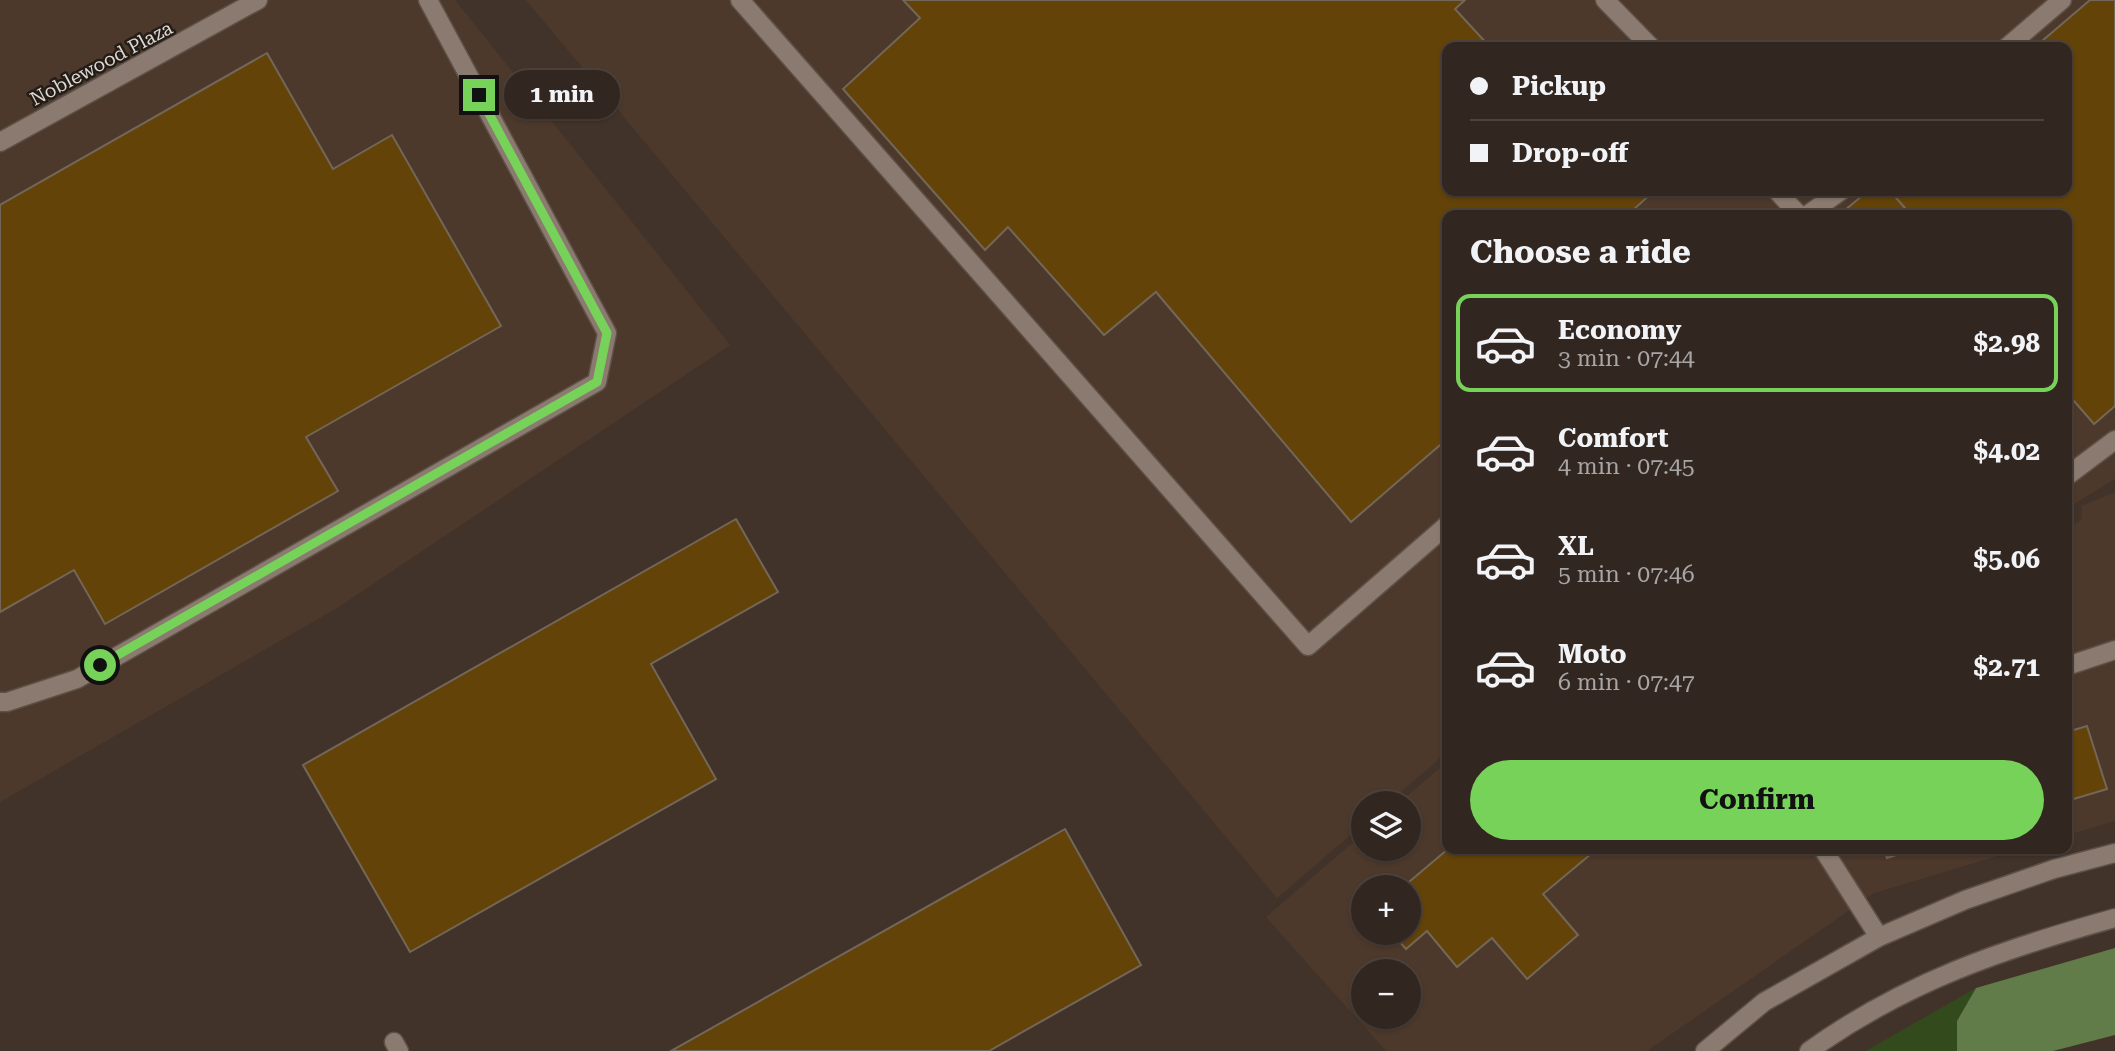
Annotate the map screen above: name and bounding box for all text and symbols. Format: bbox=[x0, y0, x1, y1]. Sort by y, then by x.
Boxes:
street label: Noblewood Plaza bbox=[26, 16, 177, 111]
callout: 1 min bbox=[504, 70, 619, 119]
text: Pickup bbox=[1512, 71, 1606, 101]
route end bbox=[463, 79, 495, 111]
text: 1 min bbox=[530, 81, 594, 108]
text: Drop-off bbox=[1512, 138, 1628, 168]
text: Choose a ride bbox=[1470, 233, 1691, 271]
icon: car bbox=[1474, 312, 1537, 375]
text: Economy bbox=[1558, 315, 1681, 345]
text: $2.98 bbox=[1974, 328, 2040, 358]
text: 3 min · 07:44 bbox=[1558, 345, 1695, 372]
icon: car bbox=[1474, 420, 1537, 483]
text: Comfort bbox=[1558, 423, 1668, 453]
text: $4.02 bbox=[1974, 436, 2040, 466]
text: 4 min · 07:45 bbox=[1558, 453, 1695, 480]
icon: car bbox=[1474, 528, 1537, 591]
text: XL bbox=[1558, 531, 1594, 561]
text: $5.06 bbox=[1974, 544, 2040, 574]
text: 5 min · 07:46 bbox=[1558, 561, 1695, 588]
icon: car bbox=[1474, 636, 1537, 699]
text: Moto bbox=[1558, 639, 1627, 669]
route start bbox=[84, 649, 116, 681]
text: $2.71 bbox=[1974, 652, 2040, 682]
text: 6 min · 07:47 bbox=[1558, 669, 1695, 696]
button: Confirm bbox=[1470, 760, 2044, 840]
map controls bbox=[1351, 791, 1421, 1029]
button: layers bbox=[1351, 791, 1421, 861]
button: + bbox=[1351, 875, 1421, 945]
button: − bbox=[1351, 959, 1421, 1029]

